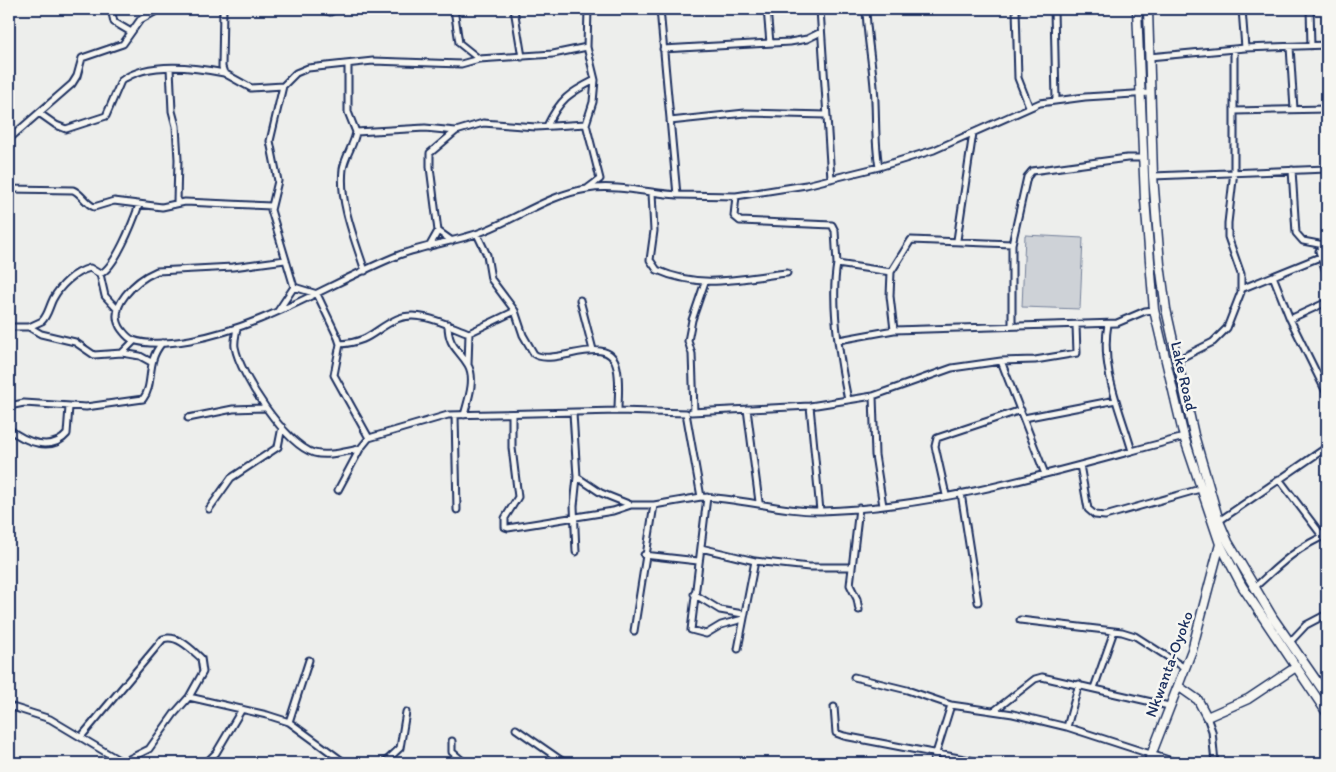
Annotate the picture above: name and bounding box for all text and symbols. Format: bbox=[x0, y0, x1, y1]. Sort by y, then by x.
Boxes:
street label: Lake Road bbox=[1167, 339, 1201, 413]
street label: Nkwanta-Oyoko bbox=[1141, 608, 1197, 720]

